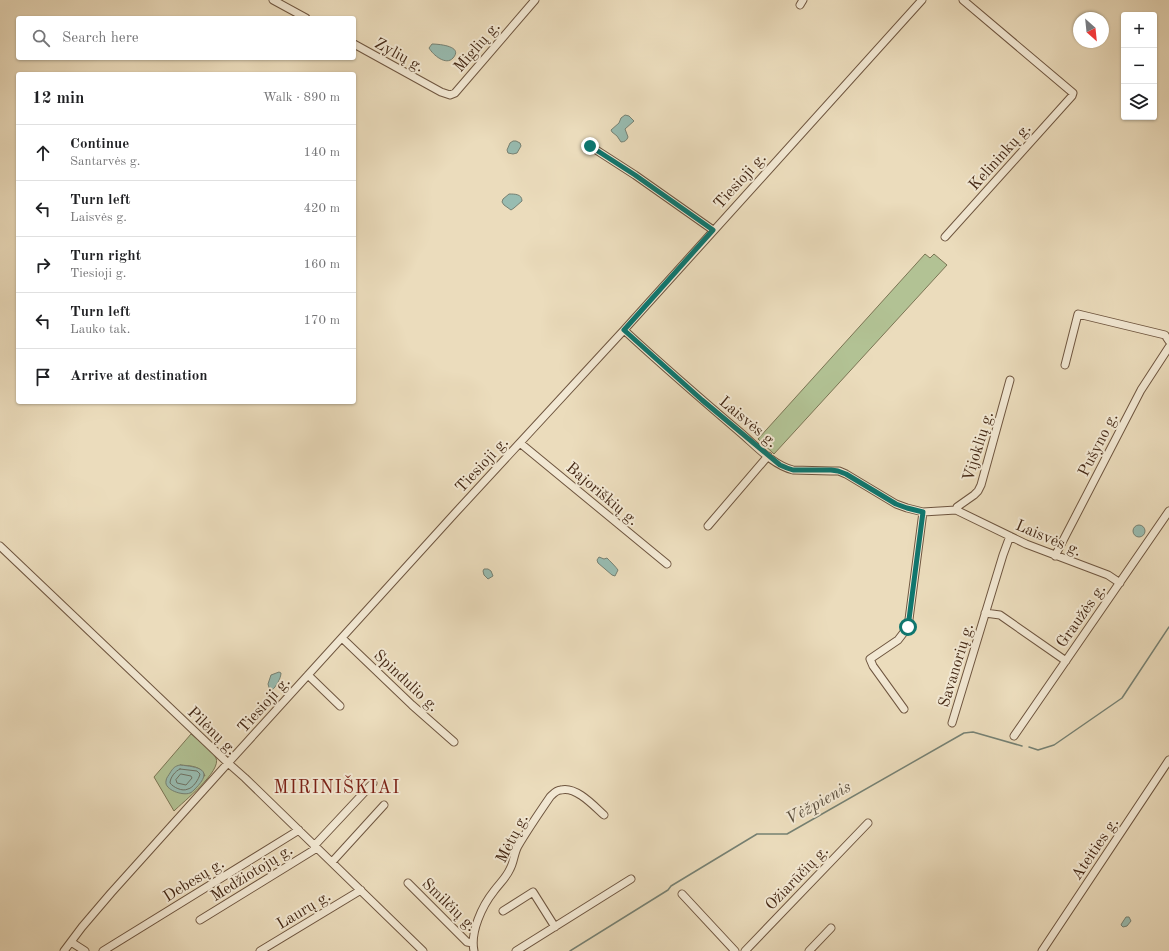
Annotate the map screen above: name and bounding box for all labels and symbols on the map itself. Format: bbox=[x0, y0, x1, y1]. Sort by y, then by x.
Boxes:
north arrow bbox=[1073, 12, 1109, 48]
street label: Miglių g. bbox=[451, 19, 504, 76]
street label: Zylių g. bbox=[372, 36, 426, 76]
street label: Kelininkų g. bbox=[966, 121, 1035, 194]
route end bbox=[581, 137, 599, 155]
street label: Tiesioji g. bbox=[711, 150, 770, 212]
street label: Laisvės g. bbox=[716, 394, 780, 451]
street label: Vijoklių g. bbox=[961, 410, 997, 483]
street label: Pušyno g. bbox=[1076, 411, 1122, 479]
street label: Tiesioji g. bbox=[453, 435, 512, 496]
street label: Bajoriškių g. bbox=[563, 460, 641, 529]
street label: Laisvės g. bbox=[1013, 518, 1084, 560]
street label: Graužės g. bbox=[1054, 581, 1109, 651]
route start bbox=[899, 618, 917, 636]
street label: Savanorių g. bbox=[937, 622, 977, 709]
street label: Spindulio g. bbox=[370, 648, 441, 715]
street label: Tiesioji g. bbox=[235, 674, 294, 736]
street label: Pilėnų g. bbox=[184, 704, 239, 759]
district label: MIRINIŠKIAI bbox=[274, 774, 400, 797]
water label: Vėžpienis bbox=[783, 779, 854, 828]
street label: Mėtų g. bbox=[494, 812, 532, 866]
street label: Ateities g. bbox=[1069, 815, 1122, 883]
street label: Medžiotojų g. bbox=[208, 842, 296, 905]
street label: Ožiarūčių g. bbox=[763, 843, 832, 914]
street label: Debesų g. bbox=[161, 856, 227, 906]
street label: Smilčių g. bbox=[418, 876, 479, 935]
street label: Laurų g. bbox=[274, 888, 334, 933]

